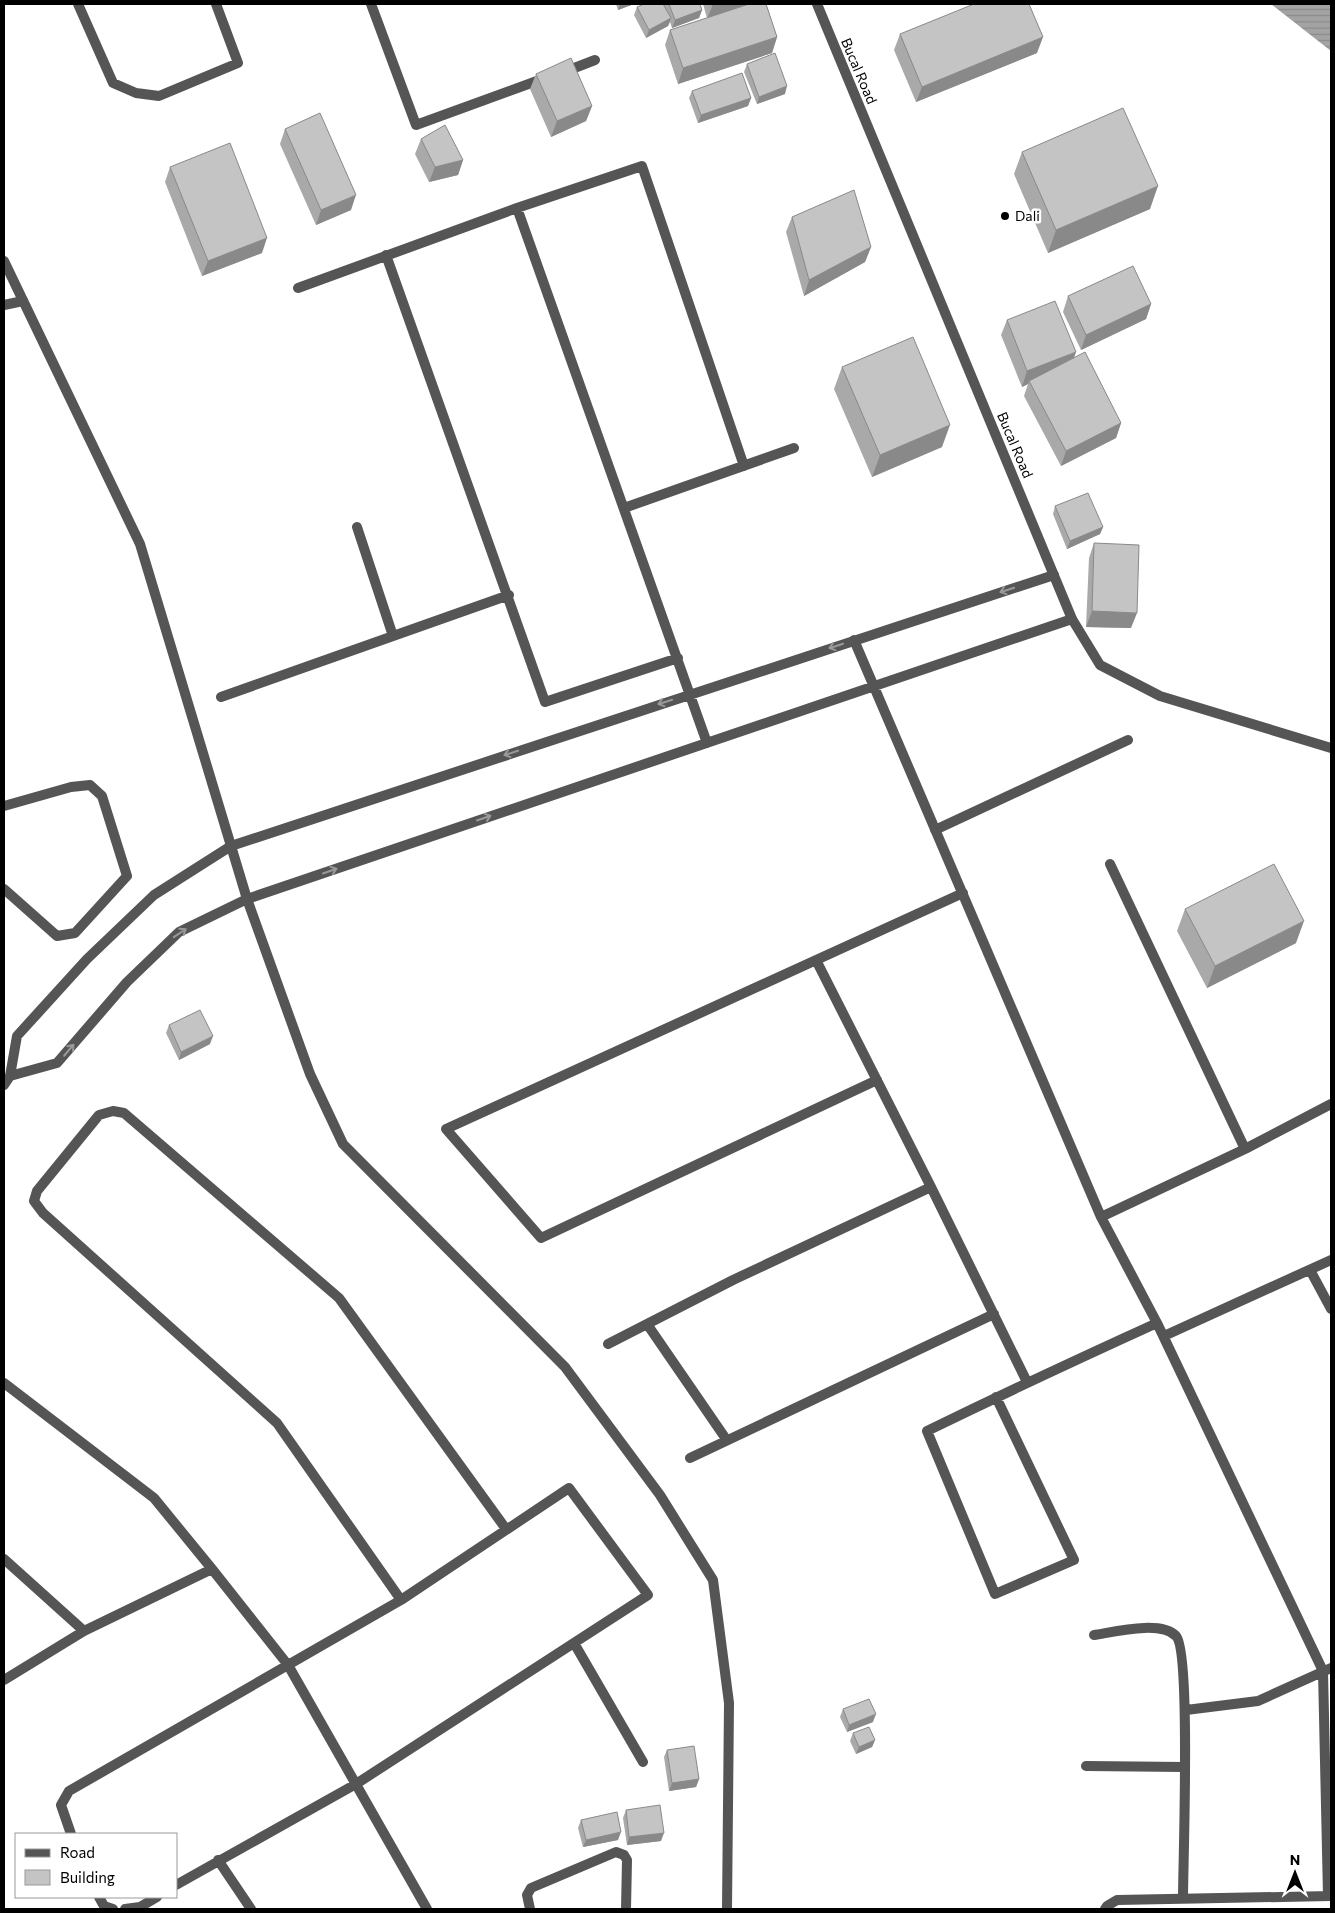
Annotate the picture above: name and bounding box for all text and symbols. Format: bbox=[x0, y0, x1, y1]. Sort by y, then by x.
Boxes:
street label: Bucal Road bbox=[838, 35, 881, 106]
place label: Dali bbox=[1015, 207, 1040, 224]
marker: Dali bbox=[999, 210, 1011, 222]
street label: Bucal Road bbox=[994, 409, 1037, 480]
one-way arrow bbox=[1000, 586, 1016, 595]
one-way arrow bbox=[829, 641, 845, 651]
one-way arrow bbox=[658, 698, 674, 707]
one-way arrow bbox=[504, 749, 519, 758]
one-way arrow bbox=[476, 813, 492, 823]
one-way arrow bbox=[322, 865, 338, 875]
one-way arrow bbox=[173, 928, 187, 938]
one-way arrow bbox=[63, 1044, 74, 1057]
legend bbox=[15, 1833, 178, 1898]
text: Road bbox=[60, 1843, 95, 1861]
north arrow bbox=[1270, 1848, 1320, 1898]
text: N bbox=[1290, 1851, 1300, 1868]
text: Building bbox=[60, 1868, 115, 1886]

